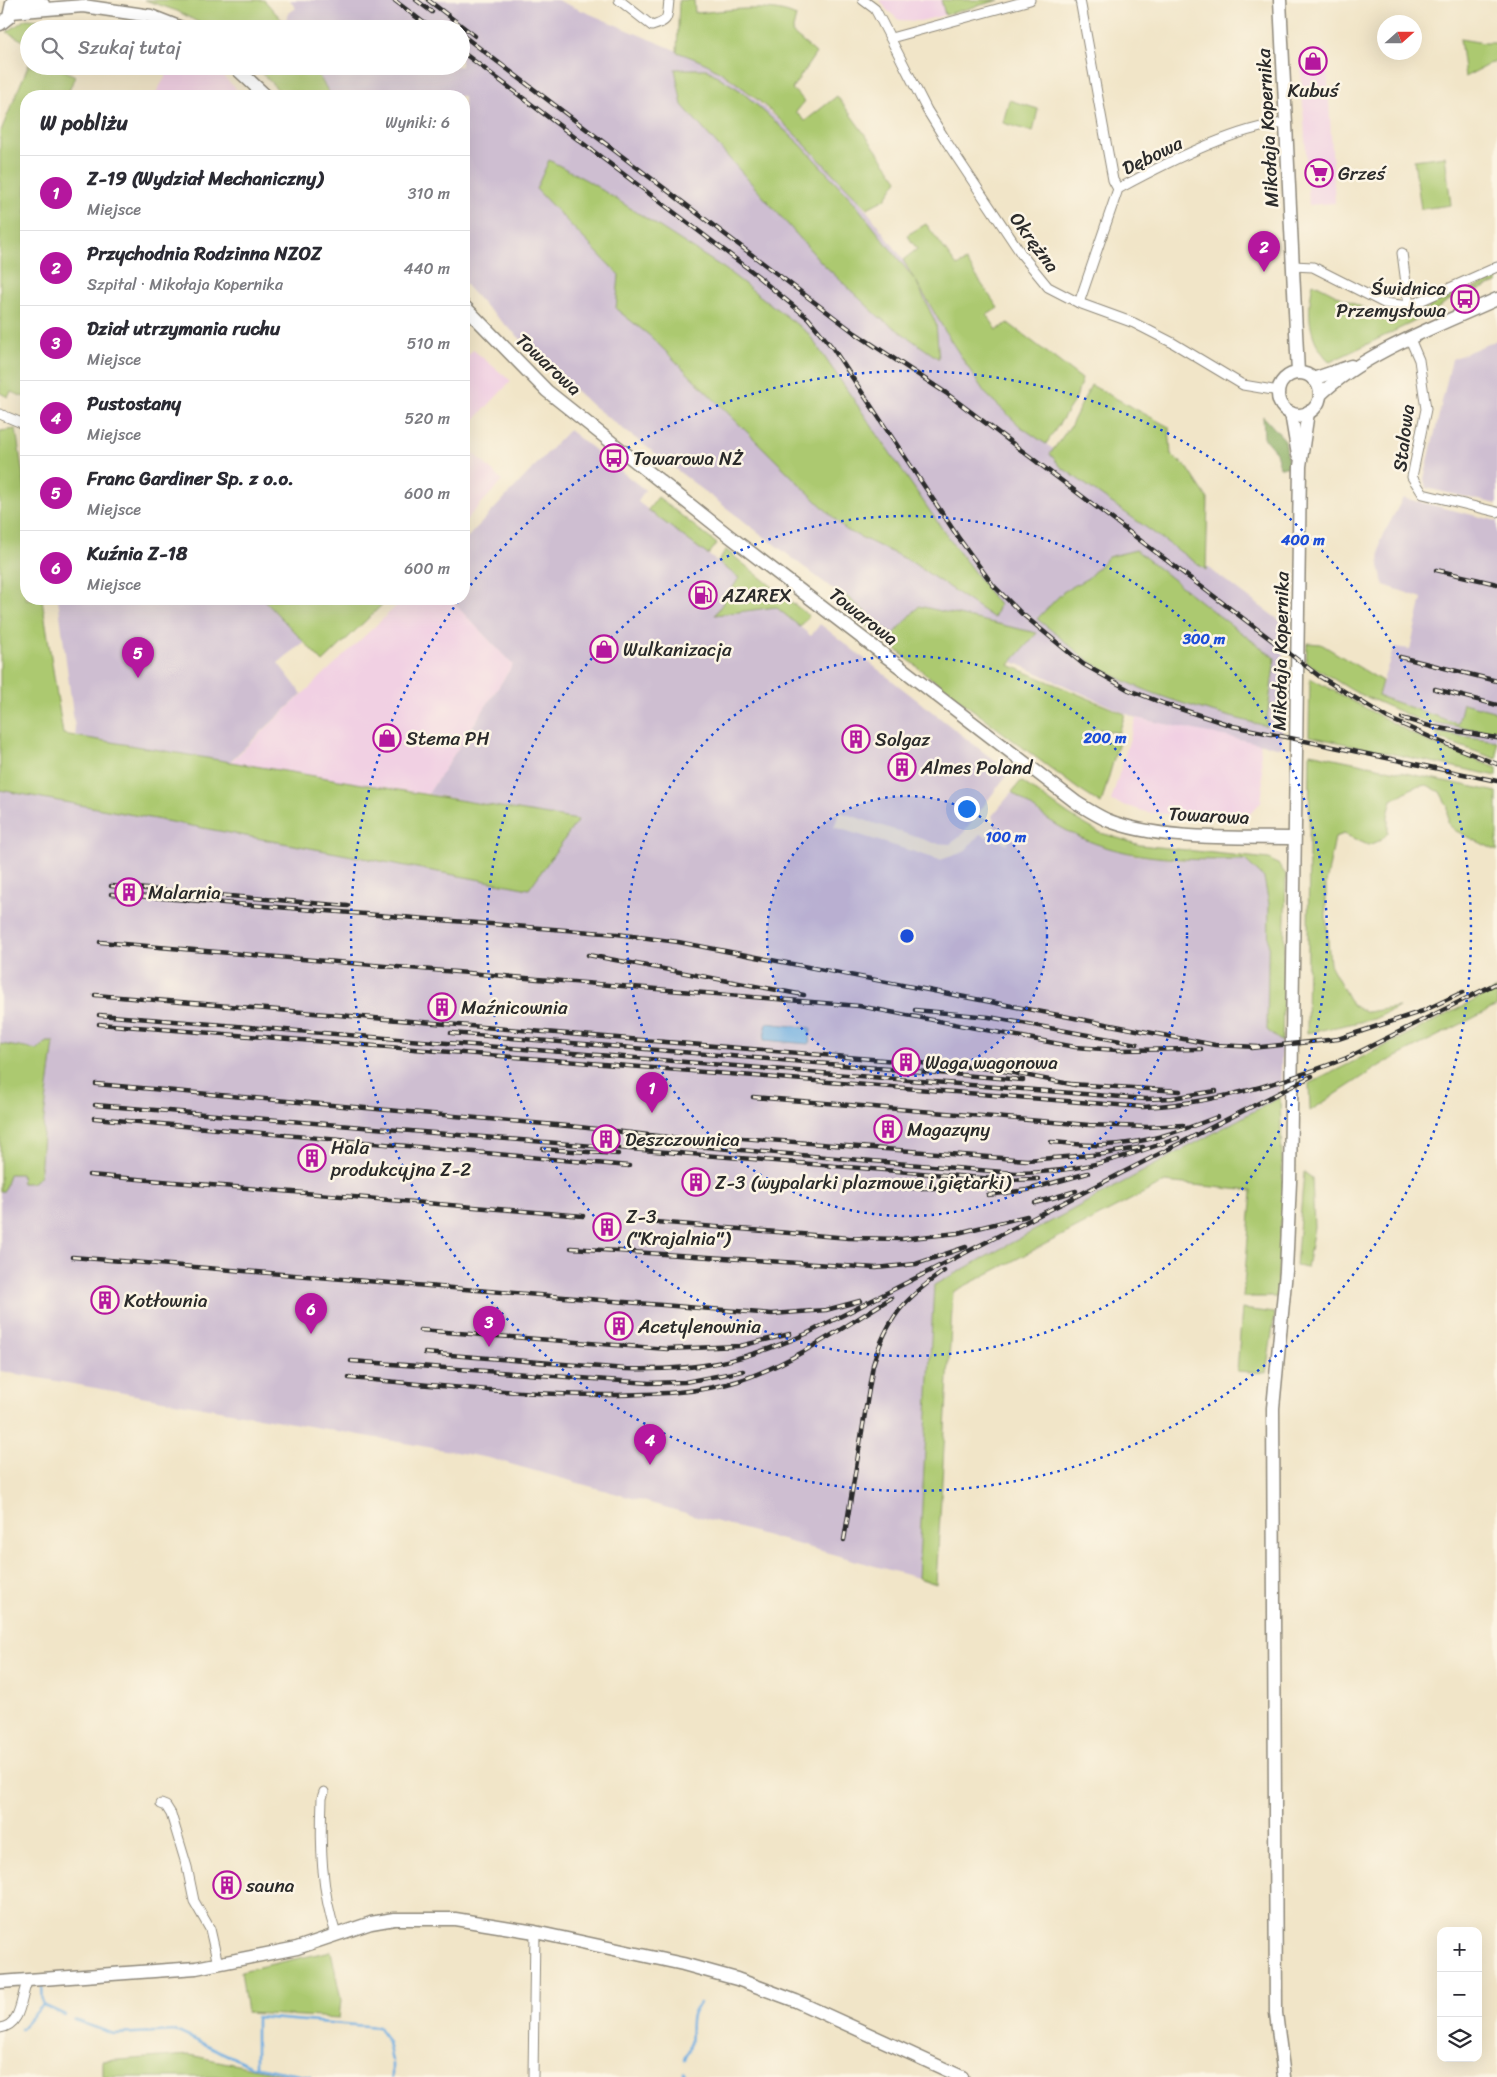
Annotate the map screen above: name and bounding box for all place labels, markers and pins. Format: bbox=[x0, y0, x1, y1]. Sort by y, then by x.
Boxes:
shop icon: Kubuś bbox=[1298, 46, 1328, 76]
place label: Kubuś bbox=[1287, 74, 1341, 107]
place label: Grześ bbox=[1338, 157, 1387, 190]
supermarket icon: Grześ bbox=[1304, 158, 1334, 188]
pin: 2 bbox=[1248, 231, 1280, 272]
place label: Świdnica Przemysłowa bbox=[1336, 272, 1446, 327]
bus stop icon: Świdnica Przemysłowa bbox=[1450, 284, 1480, 314]
place label: Towarowa NŻ bbox=[633, 442, 744, 475]
bus stop icon: Towarowa NŻ bbox=[599, 443, 629, 473]
place label: AZAREX bbox=[721, 579, 792, 612]
fuel station icon: AZAREX bbox=[688, 580, 718, 610]
place label: Wulkanizacja bbox=[623, 633, 732, 666]
shop icon: Wulkanizacja bbox=[589, 634, 619, 664]
pin: 5 bbox=[122, 637, 154, 678]
place label: Stema PH bbox=[406, 722, 490, 755]
shop icon: Stema PH bbox=[372, 723, 402, 753]
place label: Solgaz bbox=[875, 723, 931, 756]
building icon: Solgaz bbox=[841, 724, 871, 754]
place label: Almes Poland bbox=[920, 751, 1034, 784]
building icon: Almes Poland bbox=[887, 752, 917, 782]
place label: Malarnia bbox=[148, 876, 221, 909]
building icon: Malarnia bbox=[114, 877, 144, 907]
centre of rings bbox=[898, 927, 916, 945]
place label: Maźnicownia bbox=[461, 991, 568, 1024]
building icon: Maźnicownia bbox=[427, 992, 457, 1022]
place label: Waga wagonowa bbox=[925, 1046, 1058, 1079]
building icon: Waga wagonowa bbox=[891, 1047, 921, 1077]
pin: 1 bbox=[636, 1072, 668, 1113]
place label: Magazyny bbox=[907, 1113, 990, 1146]
building icon: Magazyny bbox=[873, 1114, 903, 1144]
place label: Deszczownica bbox=[625, 1123, 740, 1156]
building icon: Deszczownica bbox=[591, 1124, 621, 1154]
place label: Hala produkcyjna Z-2 bbox=[330, 1131, 471, 1186]
building icon: Hala produkcyjna Z-2 bbox=[297, 1143, 327, 1173]
place label: Z-3 (wypalarki plazmowe i giętarki) bbox=[715, 1166, 1012, 1199]
building icon: Z-3 (wypalarki plazmowe i giętarki) bbox=[681, 1167, 711, 1197]
place label: Z-3 ("Krajalnia") bbox=[626, 1200, 731, 1255]
building icon: Z-3 ("Krajalnia") bbox=[592, 1212, 622, 1242]
place label: Kotłownia bbox=[124, 1284, 208, 1317]
building icon: Kotłownia bbox=[90, 1285, 120, 1315]
pin: 6 bbox=[295, 1293, 327, 1334]
pin: 3 bbox=[473, 1306, 505, 1347]
place label: Acetylenownia bbox=[637, 1310, 761, 1343]
building icon: Acetylenownia bbox=[604, 1311, 634, 1341]
pin: 4 bbox=[634, 1424, 666, 1465]
place label: sauna bbox=[245, 1869, 295, 1902]
building icon: sauna bbox=[212, 1870, 242, 1900]

